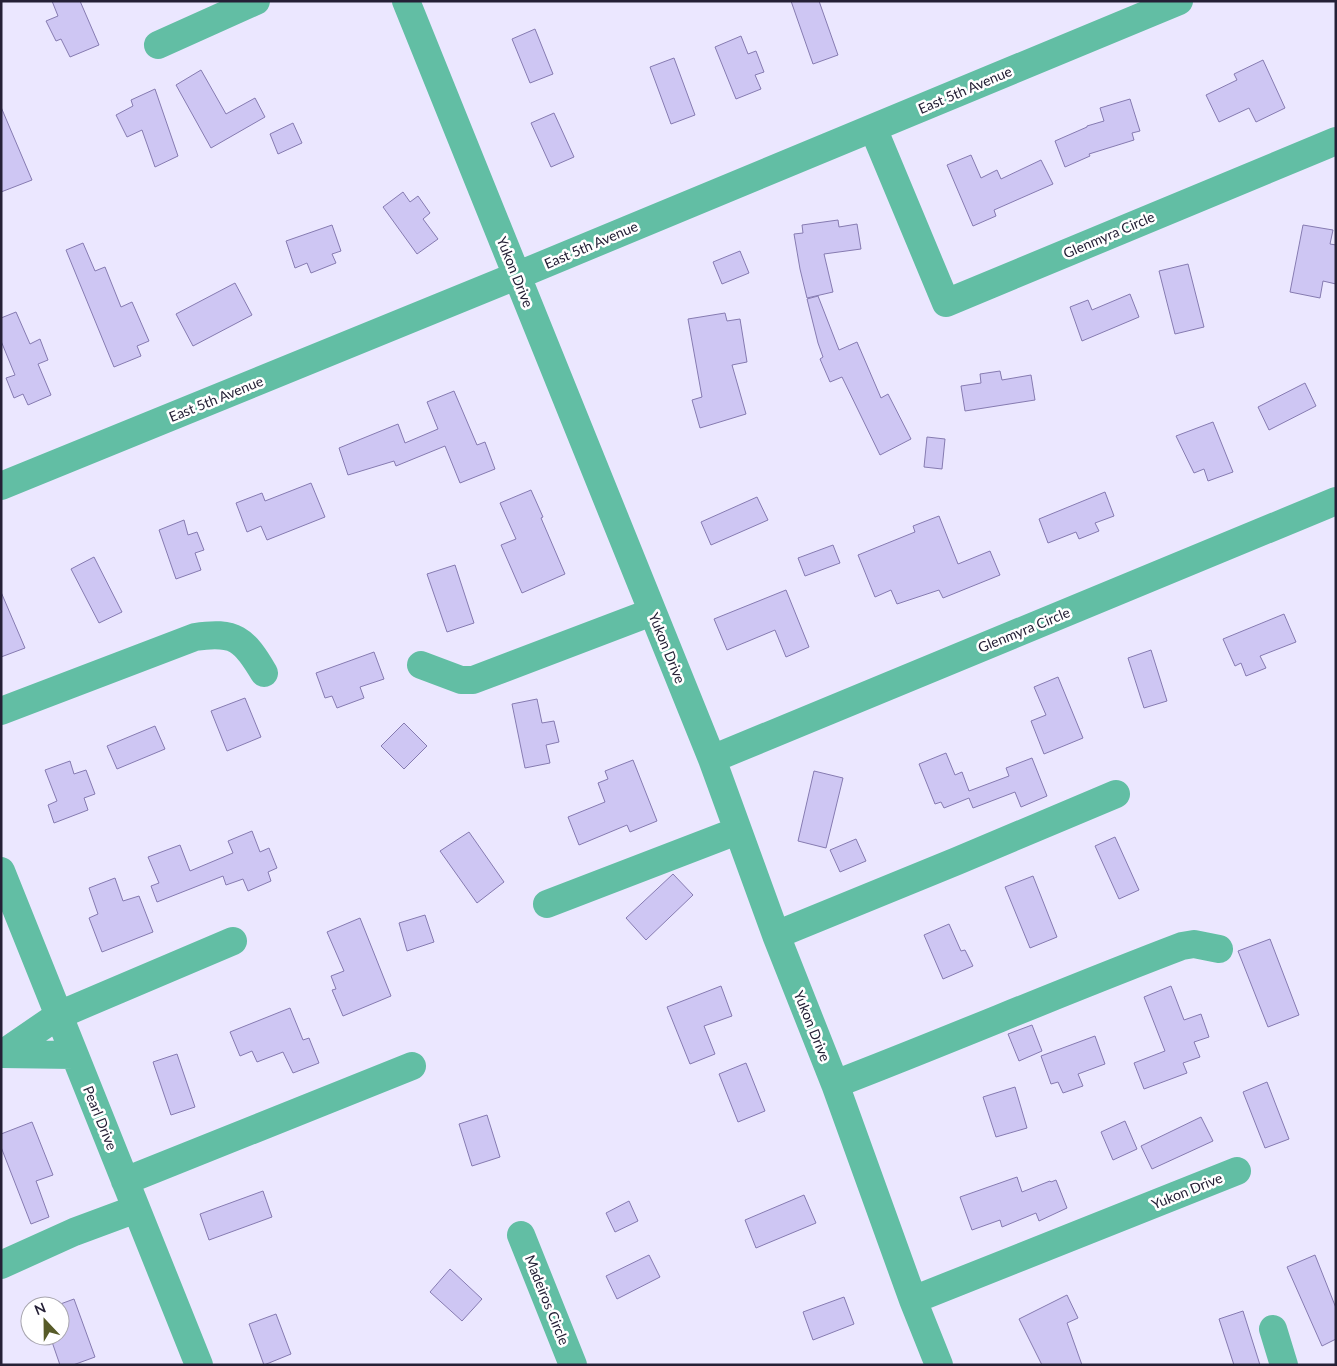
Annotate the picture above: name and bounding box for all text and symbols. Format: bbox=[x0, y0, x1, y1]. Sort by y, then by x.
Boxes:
street label: East 5th Avenue bbox=[915, 62, 1014, 117]
street label: Glenmyra Circle bbox=[1061, 208, 1157, 261]
street label: East 5th Avenue bbox=[541, 217, 640, 272]
street label: Yukon Drive bbox=[494, 234, 537, 310]
street label: East 5th Avenue bbox=[166, 372, 265, 425]
street label: Glenmyra Circle bbox=[975, 603, 1072, 656]
street label: Yukon Drive bbox=[646, 610, 689, 686]
street label: Yukon Drive bbox=[791, 988, 834, 1064]
street label: Pearl Drive bbox=[80, 1083, 121, 1152]
street label: Yukon Drive bbox=[1149, 1169, 1225, 1212]
street label: Madeiros Circle bbox=[522, 1252, 573, 1347]
north arrow bbox=[20, 1296, 70, 1346]
text: N bbox=[32, 1299, 48, 1318]

